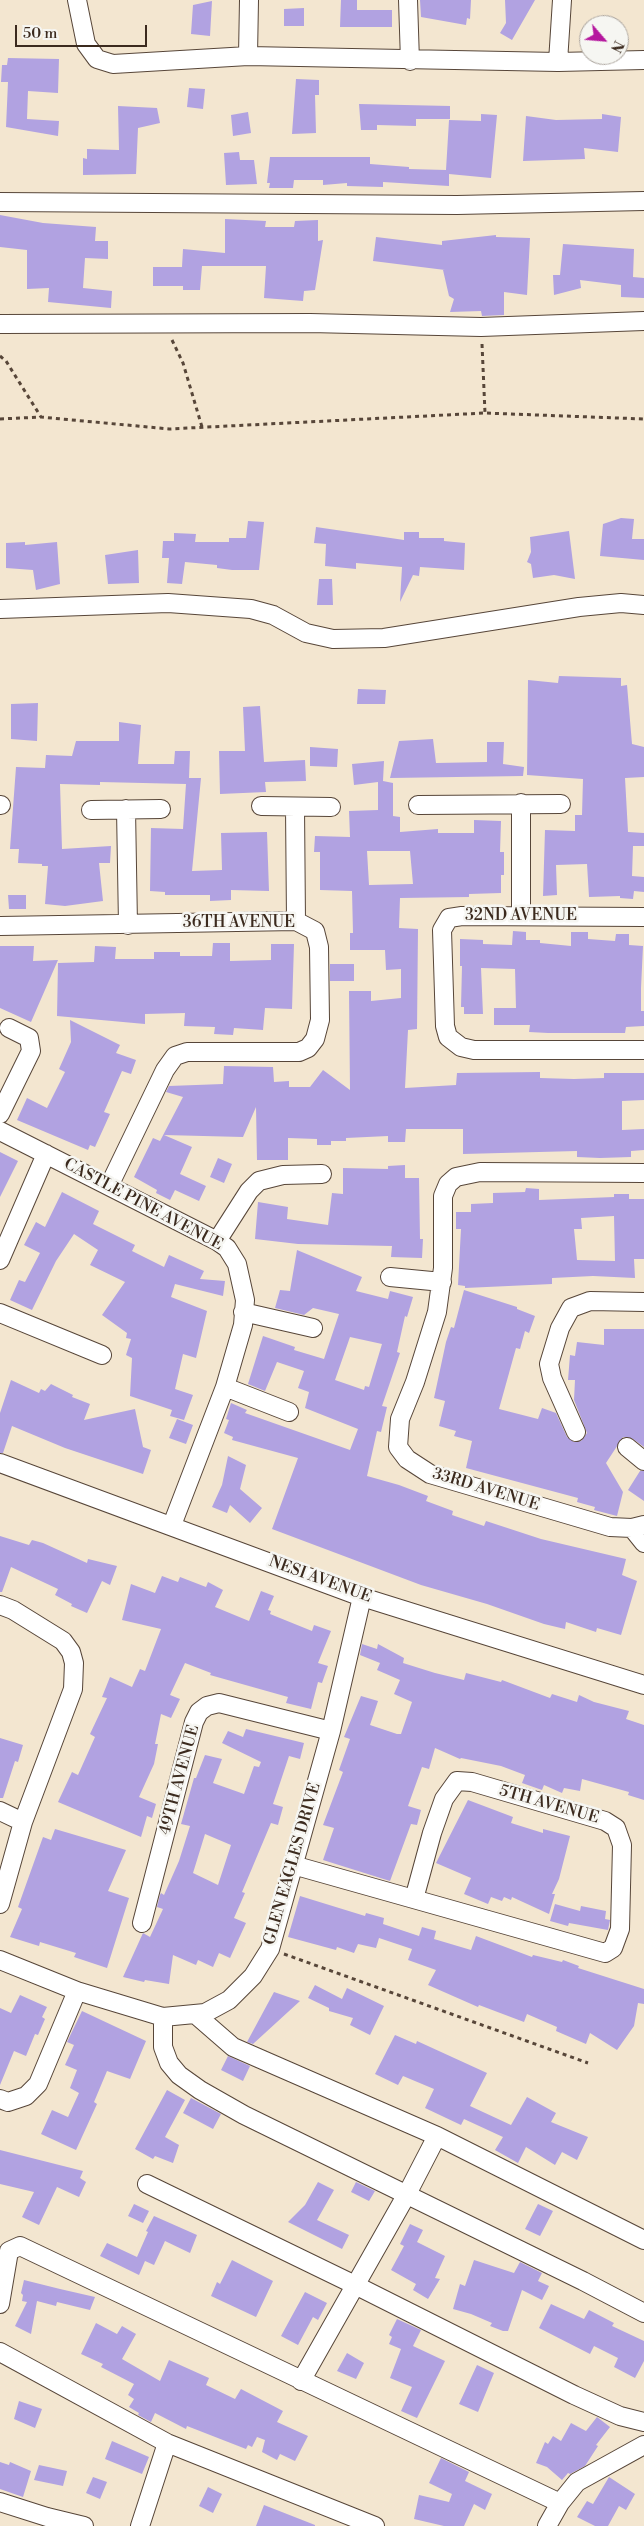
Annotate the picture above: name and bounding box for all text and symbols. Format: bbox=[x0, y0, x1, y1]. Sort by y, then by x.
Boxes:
scale bar bbox=[18, 15, 150, 47]
north arrow bbox=[579, 15, 629, 65]
text: 50 m bbox=[23, 24, 57, 43]
text: N bbox=[606, 37, 627, 55]
street label: 32ND AVENUE bbox=[465, 906, 577, 926]
street label: 36TH AVENUE bbox=[183, 913, 295, 933]
street label: CASTLE PINE AVENUE bbox=[60, 1155, 226, 1255]
street label: 33RD AVENUE bbox=[430, 1465, 542, 1515]
street label: NESI AVENUE bbox=[266, 1553, 374, 1607]
street label: 49TH AVENUE bbox=[156, 1723, 204, 1837]
street label: GLEN EAGLES DRIVE bbox=[261, 1781, 325, 1947]
street label: 5TH AVENUE bbox=[497, 1782, 601, 1828]

